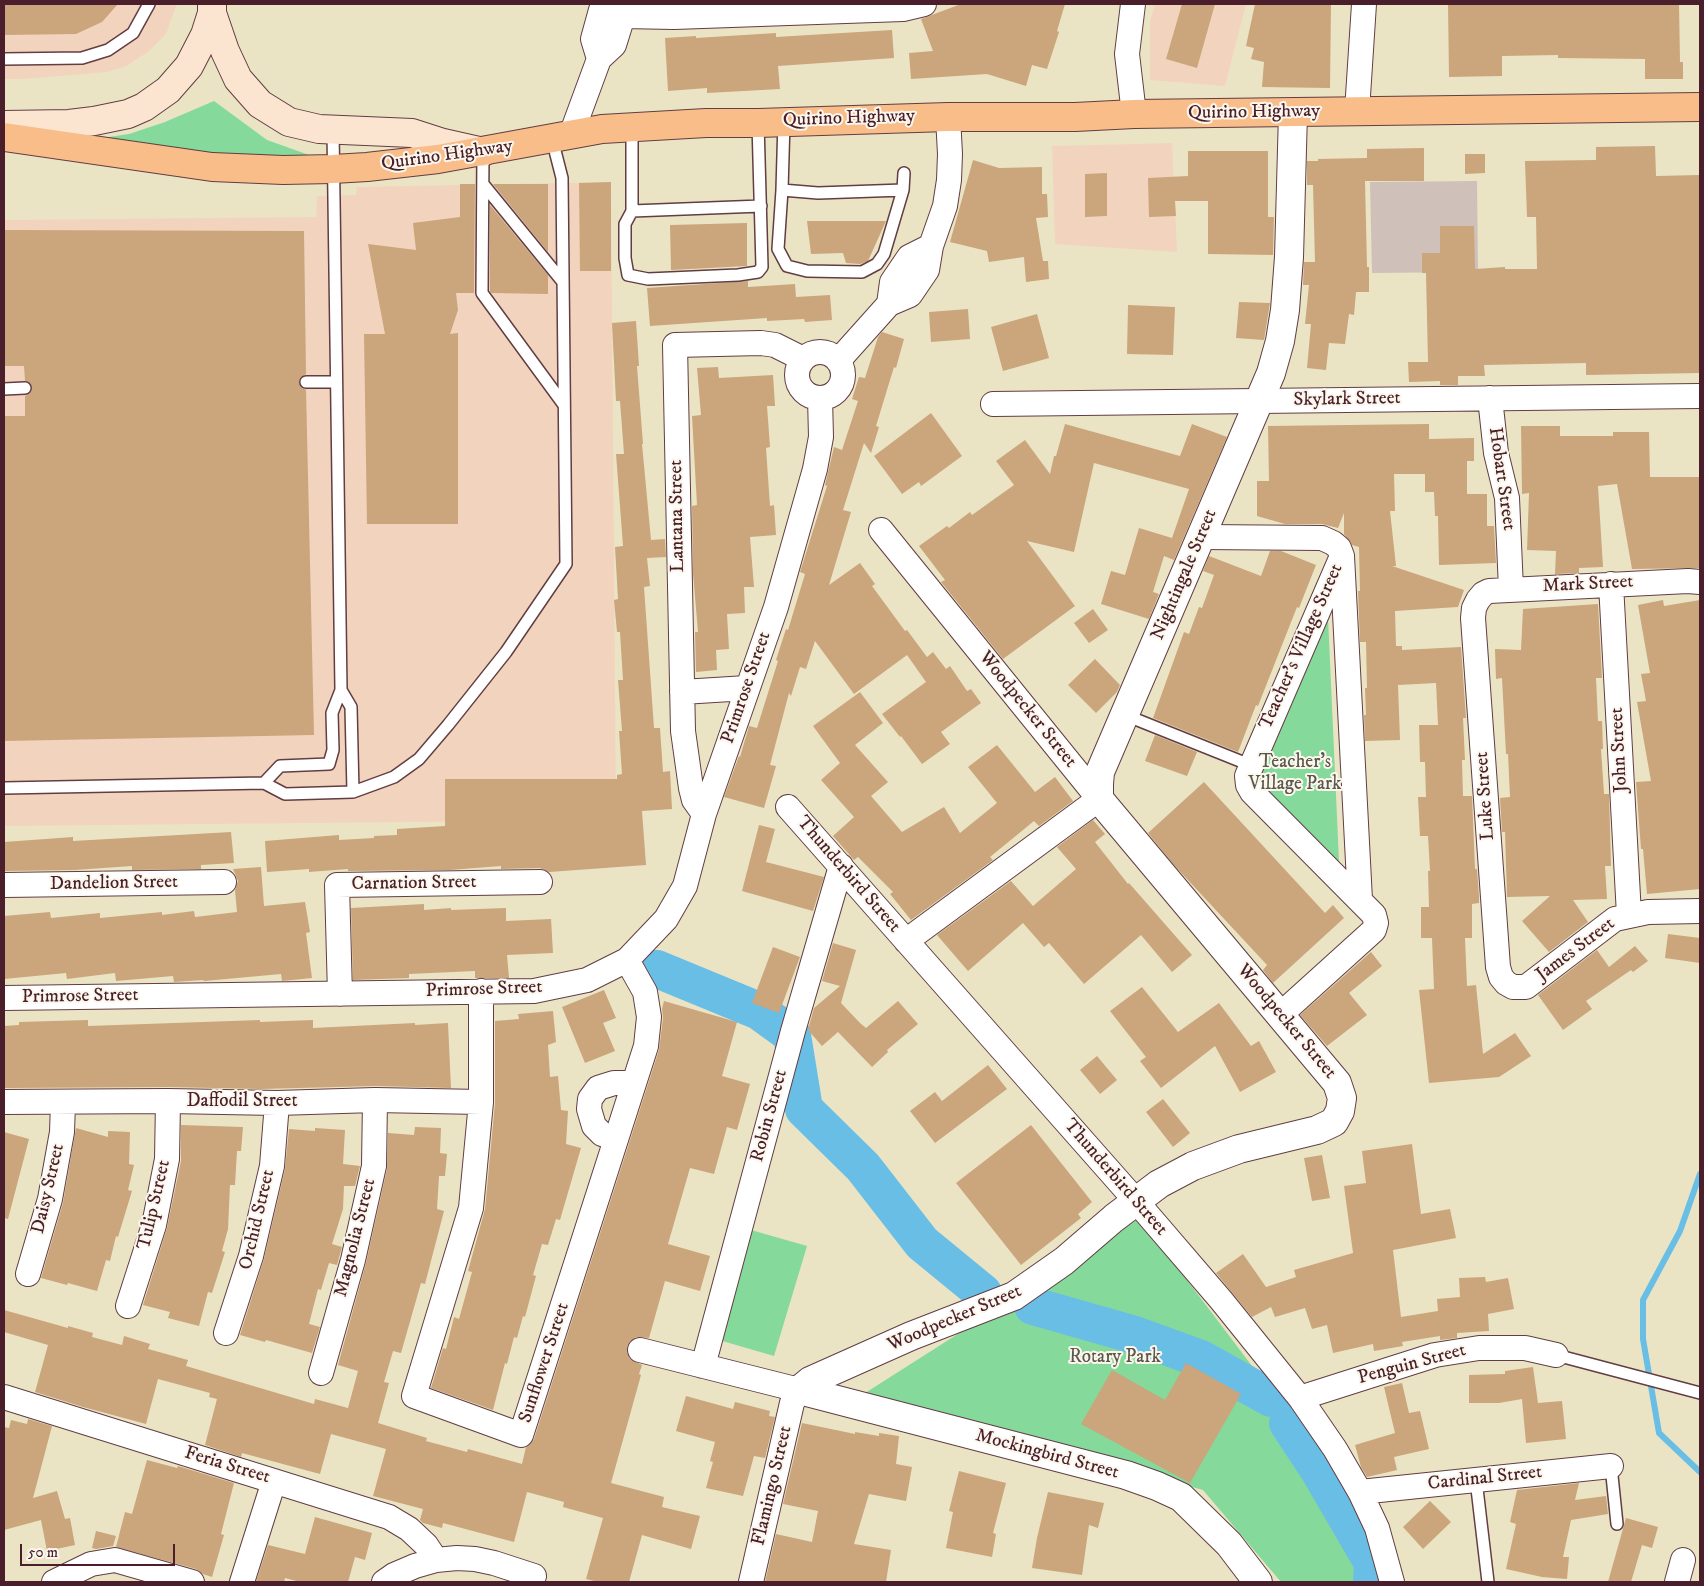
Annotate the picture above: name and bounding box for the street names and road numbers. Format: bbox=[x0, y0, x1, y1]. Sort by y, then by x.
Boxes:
street label: Quirino Highway bbox=[1188, 100, 1320, 126]
street label: Quirino Highway bbox=[782, 105, 916, 133]
street label: Quirino Highway bbox=[380, 135, 514, 177]
street label: Skylark Street bbox=[1293, 388, 1401, 412]
street label: Hobart Street bbox=[1482, 426, 1520, 532]
street label: Lantana Street bbox=[666, 459, 690, 573]
street label: Nightingale Street bbox=[1147, 506, 1223, 644]
street label: Teacher's Village Street bbox=[1255, 561, 1349, 733]
street label: Mark Street bbox=[1542, 571, 1634, 599]
street label: Primrose Street bbox=[717, 629, 777, 747]
street label: Woodpecker Street bbox=[973, 647, 1081, 773]
street label: John Street bbox=[1606, 707, 1634, 793]
street label: Luke Street bbox=[1472, 751, 1500, 841]
street label: Thunderbird Street bbox=[791, 812, 905, 938]
street label: Dandelion Street bbox=[50, 871, 178, 897]
street label: Carnation Street bbox=[351, 872, 477, 896]
street label: James Street bbox=[1532, 913, 1620, 987]
street label: Woodpecker Street bbox=[1231, 960, 1341, 1084]
street label: Primrose Street bbox=[425, 977, 543, 1003]
street label: Primrose Street bbox=[21, 985, 139, 1009]
street label: Robin Street bbox=[747, 1067, 793, 1165]
street label: Daffodil Street bbox=[186, 1091, 298, 1113]
street label: Thunderbird Street bbox=[1058, 1115, 1172, 1241]
street label: Daisy Street bbox=[28, 1142, 70, 1236]
street label: Tulip Street bbox=[134, 1158, 176, 1252]
street label: Orchid Street bbox=[235, 1168, 281, 1272]
street label: Magnolia Street bbox=[330, 1176, 382, 1300]
street label: Woodpecker Street bbox=[885, 1281, 1025, 1357]
street label: Sunflower Street bbox=[515, 1300, 575, 1426]
street label: Penguin Street bbox=[1356, 1340, 1468, 1390]
street label: Flamingo Street bbox=[748, 1424, 798, 1548]
street label: Mockingbird Street bbox=[973, 1425, 1121, 1485]
street label: Feria Street bbox=[182, 1442, 272, 1490]
street label: Cardinal Street bbox=[1427, 1462, 1543, 1496]

